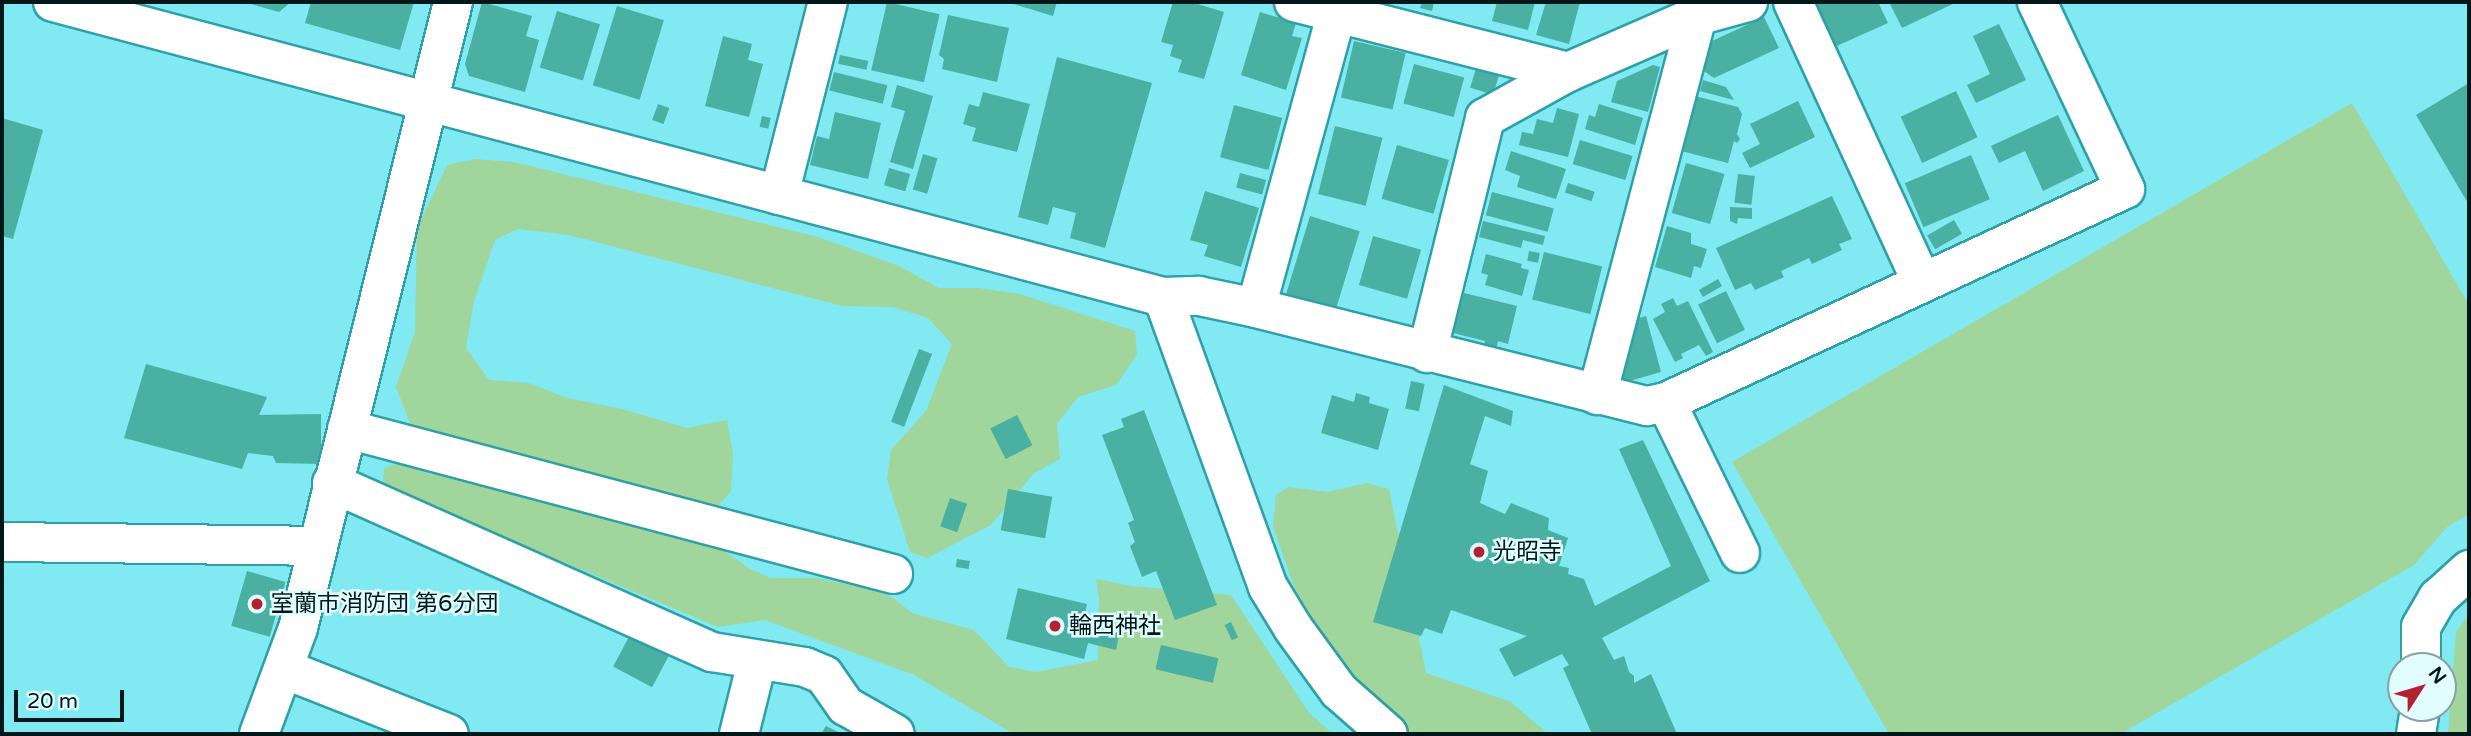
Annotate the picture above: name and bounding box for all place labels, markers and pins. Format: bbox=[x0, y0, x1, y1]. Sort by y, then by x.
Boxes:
place label: 光昭寺 bbox=[1493, 538, 1562, 566]
marker: 光昭寺 bbox=[1471, 544, 1487, 560]
place label: 室蘭市消防団 第6分団 bbox=[271, 590, 498, 618]
marker: 室蘭市消防団 第6分団 bbox=[249, 596, 265, 612]
place label: 輪西神社 bbox=[1069, 612, 1161, 640]
marker: 輪西神社 bbox=[1047, 618, 1063, 634]

